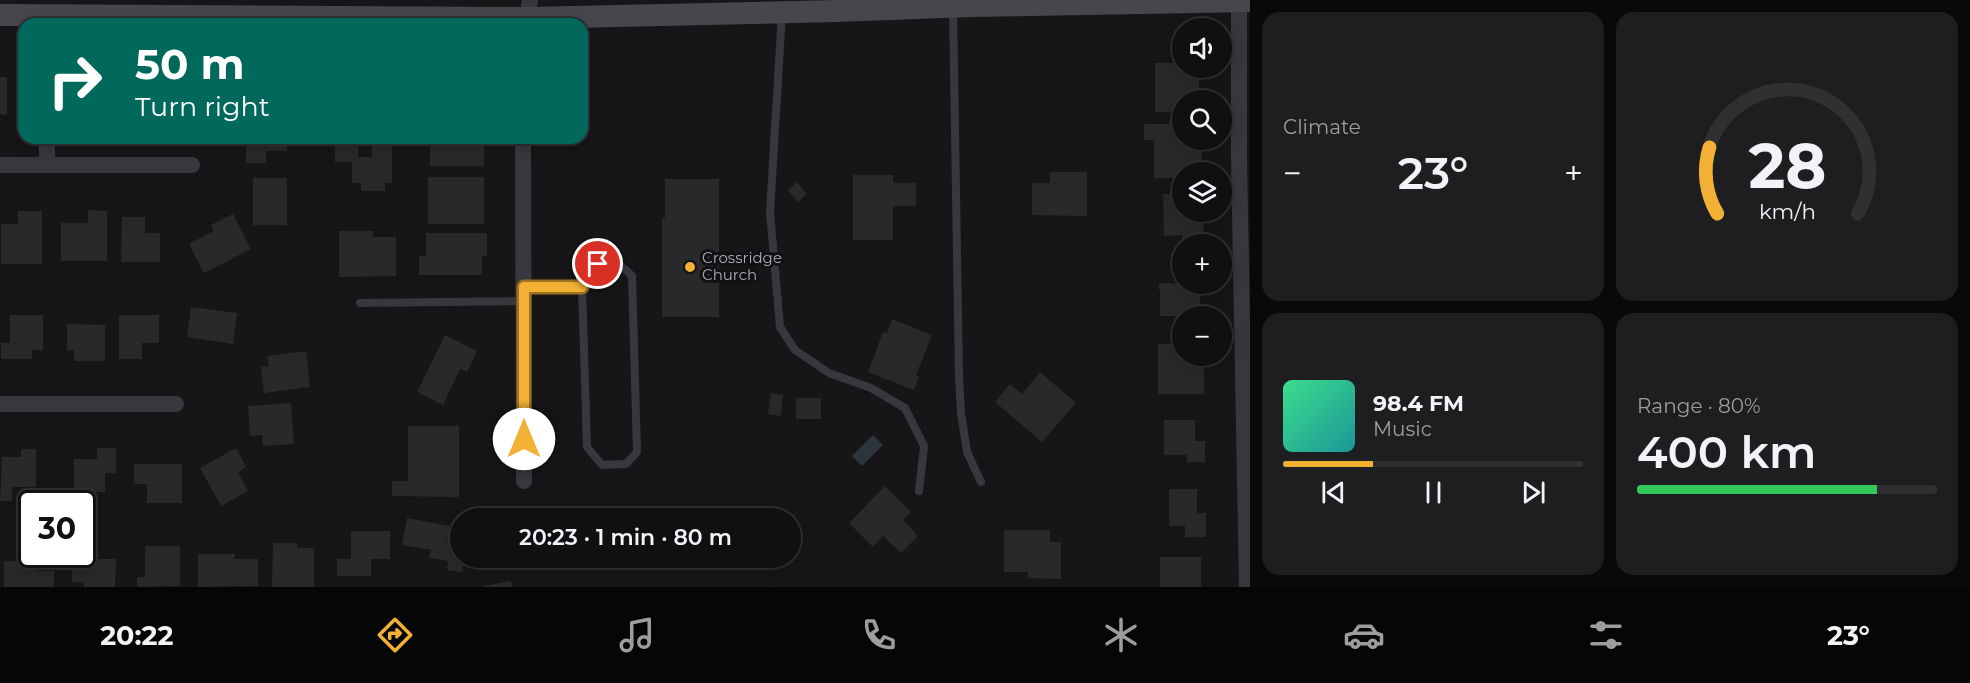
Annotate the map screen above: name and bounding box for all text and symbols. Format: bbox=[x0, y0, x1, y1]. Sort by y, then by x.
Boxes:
map controls bbox=[1172, 18, 1232, 366]
button: sound bbox=[1172, 18, 1232, 78]
text: 50 m bbox=[135, 38, 244, 90]
icon: right bbox=[36, 42, 114, 120]
text: Turn right bbox=[135, 90, 270, 123]
button: search bbox=[1172, 90, 1232, 150]
text: Climate bbox=[1283, 115, 1361, 139]
text: 28 bbox=[1748, 128, 1826, 204]
text: 23° bbox=[1398, 145, 1468, 200]
text: − bbox=[1283, 153, 1302, 193]
text: + bbox=[1564, 153, 1583, 193]
button: layers bbox=[1172, 162, 1232, 222]
text: km/h bbox=[1758, 198, 1816, 224]
button: + bbox=[1172, 234, 1232, 294]
pin bbox=[572, 238, 623, 289]
icon: arrive bbox=[581, 247, 614, 280]
place label: Crossridge Church bbox=[702, 248, 782, 284]
marker: Crossridge Church bbox=[683, 260, 697, 274]
button: − bbox=[1172, 306, 1232, 366]
text: 98.4 FM bbox=[1373, 390, 1464, 417]
text: Range · 80% bbox=[1637, 394, 1761, 418]
position arrow bbox=[492, 407, 556, 471]
text: Music bbox=[1373, 417, 1432, 441]
text: 400 km bbox=[1637, 424, 1816, 479]
icon: previous bbox=[1317, 476, 1350, 509]
icon: pause bbox=[1417, 476, 1450, 509]
icon: next bbox=[1517, 476, 1550, 509]
speed limit sign: 30 bbox=[18, 490, 96, 568]
text: 20:23 · 1 min · 80 m bbox=[519, 524, 732, 551]
icon: directions bbox=[374, 614, 416, 656]
icon: music bbox=[616, 614, 658, 656]
icon: phone bbox=[858, 614, 900, 656]
icon: climate bbox=[1100, 614, 1142, 656]
icon: car bbox=[1343, 614, 1385, 656]
icon: filters bbox=[1585, 614, 1627, 656]
text: 20:22 bbox=[100, 619, 173, 652]
text: 23° bbox=[1827, 619, 1870, 652]

